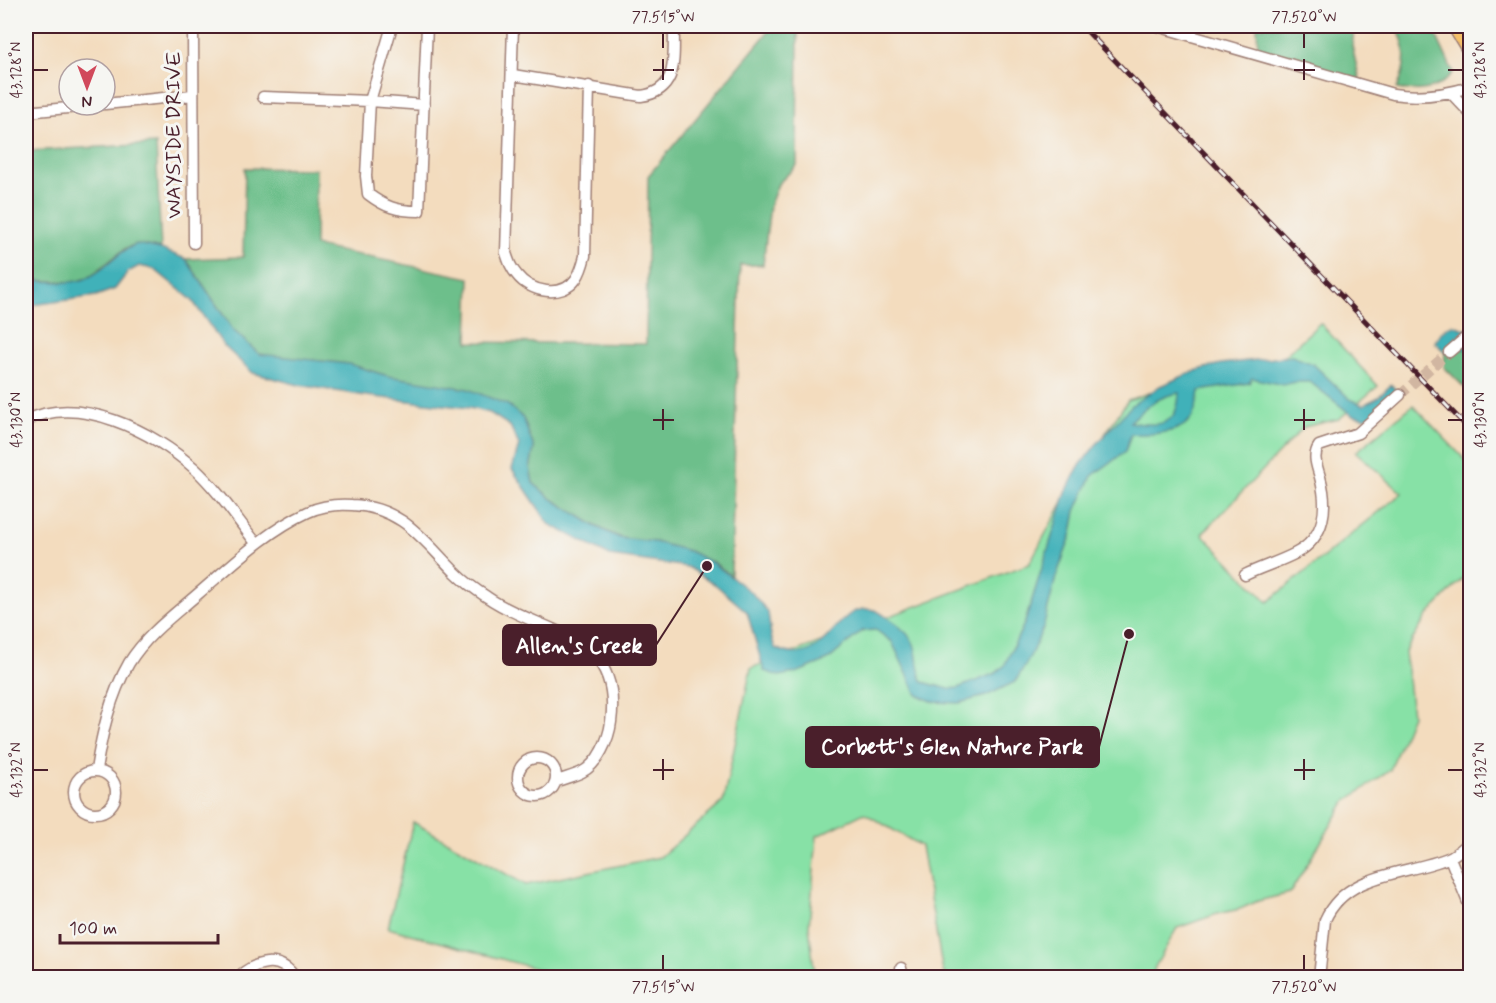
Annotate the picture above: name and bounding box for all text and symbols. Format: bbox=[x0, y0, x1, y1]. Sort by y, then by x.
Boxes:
text: 77.515°W bbox=[632, 8, 694, 28]
text: 77.520°W bbox=[1272, 8, 1336, 28]
text: 43.128°N bbox=[7, 42, 27, 98]
text: 43.128°N bbox=[1471, 42, 1491, 98]
street label: WAYSIDE DRIVE bbox=[160, 51, 188, 219]
north arrow bbox=[57, 57, 117, 117]
text: N bbox=[82, 90, 92, 111]
text: 43.130°N bbox=[7, 392, 27, 448]
text: 43.130°N bbox=[1471, 392, 1491, 448]
callout: Allen's Creek bbox=[503, 625, 656, 665]
text: Allen's Creek bbox=[515, 633, 643, 661]
callout: Corbett's Glen Nature Park bbox=[806, 727, 1099, 767]
text: Corbett's Glen Nature Park bbox=[821, 734, 1083, 762]
text: 43.132°N bbox=[7, 742, 27, 798]
text: 43.132°N bbox=[1471, 742, 1491, 798]
scale bar bbox=[60, 907, 218, 945]
text: 100 m bbox=[69, 917, 117, 941]
text: 77.515°W bbox=[632, 978, 694, 998]
text: 77.520°W bbox=[1272, 978, 1336, 998]

